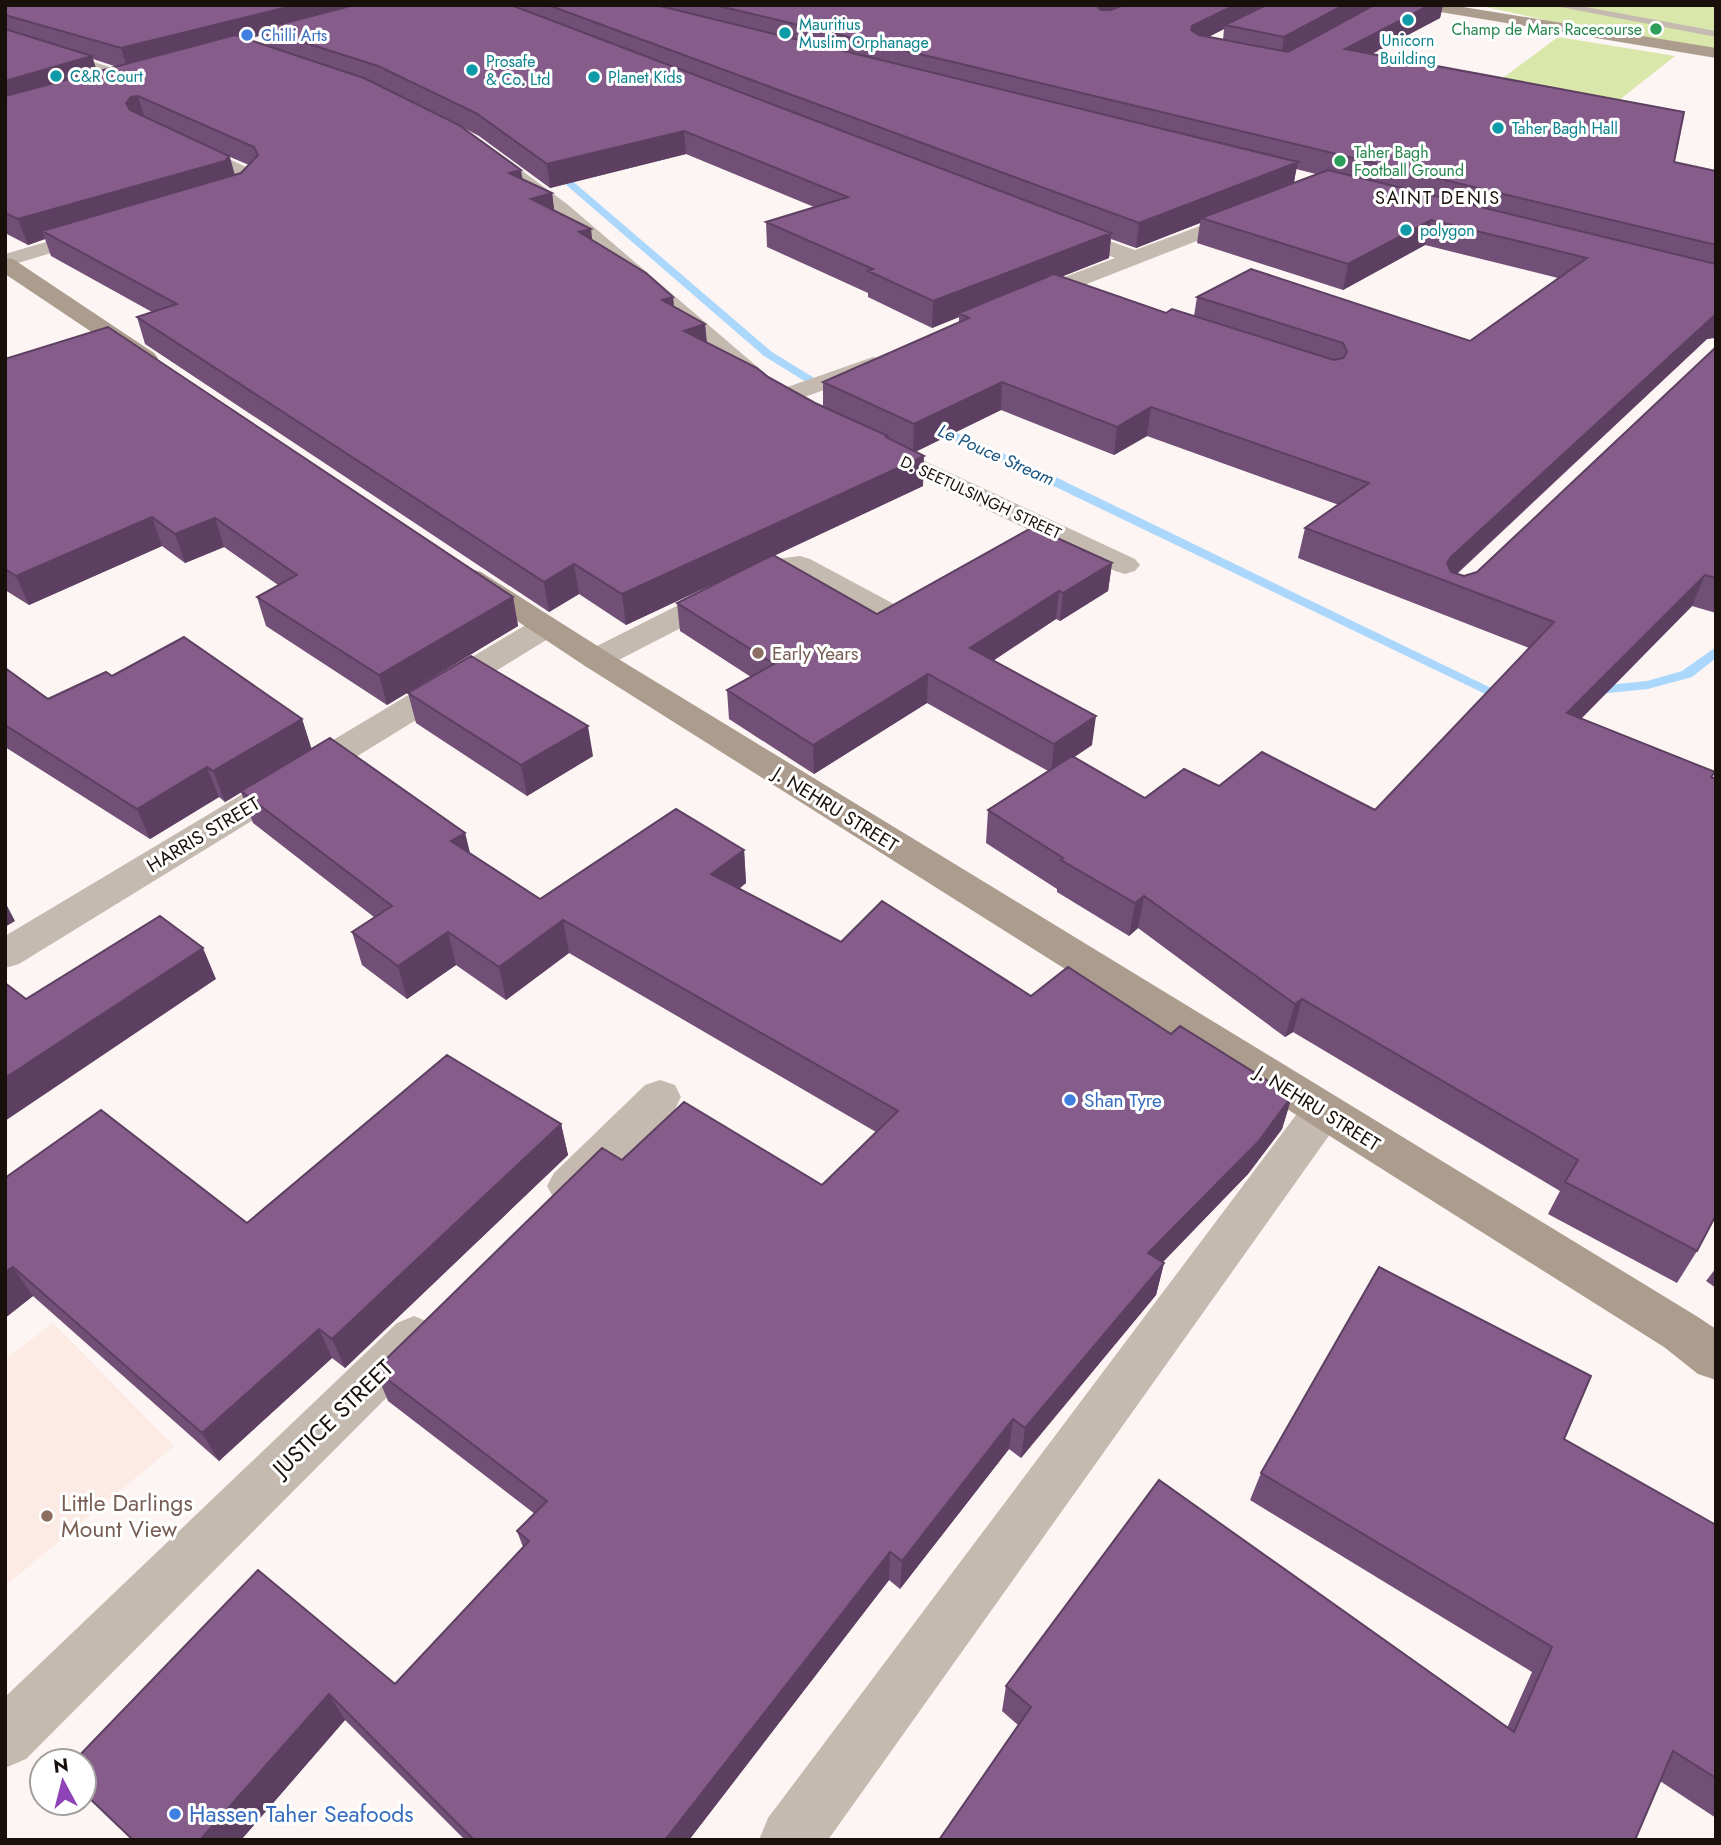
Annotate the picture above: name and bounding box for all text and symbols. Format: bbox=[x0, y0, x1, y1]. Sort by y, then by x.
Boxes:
marker: Unicorn Building bbox=[1400, 12, 1416, 28]
place label: Mauritius Muslim Orphanage bbox=[799, 13, 929, 54]
place label: Champ de Mars Racecourse bbox=[1451, 18, 1642, 41]
marker: Champ de Mars Racecourse bbox=[1648, 21, 1664, 37]
place label: Chilli Arts bbox=[261, 24, 327, 47]
marker: Mauritius Muslim Orphanage bbox=[777, 25, 793, 41]
marker: Chilli Arts bbox=[239, 27, 255, 43]
place label: Unicorn Building bbox=[1380, 29, 1436, 70]
place label: Prosafe & Co. Ltd bbox=[486, 50, 550, 91]
marker: Prosafe & Co. Ltd bbox=[464, 62, 480, 78]
place label: C&R Court bbox=[70, 65, 143, 88]
place label: Planet Kids bbox=[608, 66, 682, 89]
marker: C&R Court bbox=[48, 68, 64, 84]
marker: Planet Kids bbox=[586, 69, 602, 85]
place label: Taher Bagh Hall bbox=[1512, 117, 1618, 140]
marker: Taher Bagh Hall bbox=[1490, 120, 1506, 136]
place label: Taher Bagh Football Ground bbox=[1354, 141, 1464, 182]
marker: Taher Bagh Football Ground bbox=[1332, 153, 1348, 169]
district label: SAINT DENIS bbox=[1375, 185, 1501, 211]
place label: polygon bbox=[1420, 219, 1475, 242]
marker: polygon bbox=[1398, 222, 1414, 238]
water label: Le Pouce Stream bbox=[934, 418, 1058, 492]
street label: D. SEETULSINGH STREET bbox=[897, 450, 1065, 545]
place label: Early Years bbox=[772, 640, 859, 667]
marker: Early Years bbox=[750, 645, 766, 661]
street label: J. NEHRU STREET bbox=[766, 759, 903, 859]
street label: HARRIS STREET bbox=[142, 790, 265, 879]
street label: J. NEHRU STREET bbox=[1248, 1058, 1385, 1158]
place label: Shan Tyre bbox=[1084, 1087, 1162, 1114]
marker: Shan Tyre bbox=[1062, 1092, 1078, 1108]
street label: JUSTICE STREET bbox=[263, 1351, 401, 1487]
place label: Little Darlings Mount View bbox=[61, 1486, 193, 1546]
marker: Little Darlings Mount View bbox=[39, 1508, 55, 1524]
north arrow bbox=[28, 1747, 98, 1817]
text: N bbox=[52, 1751, 70, 1780]
place label: Hassen Taher Seafoods bbox=[189, 1797, 414, 1831]
marker: Hassen Taher Seafoods bbox=[167, 1806, 183, 1822]

